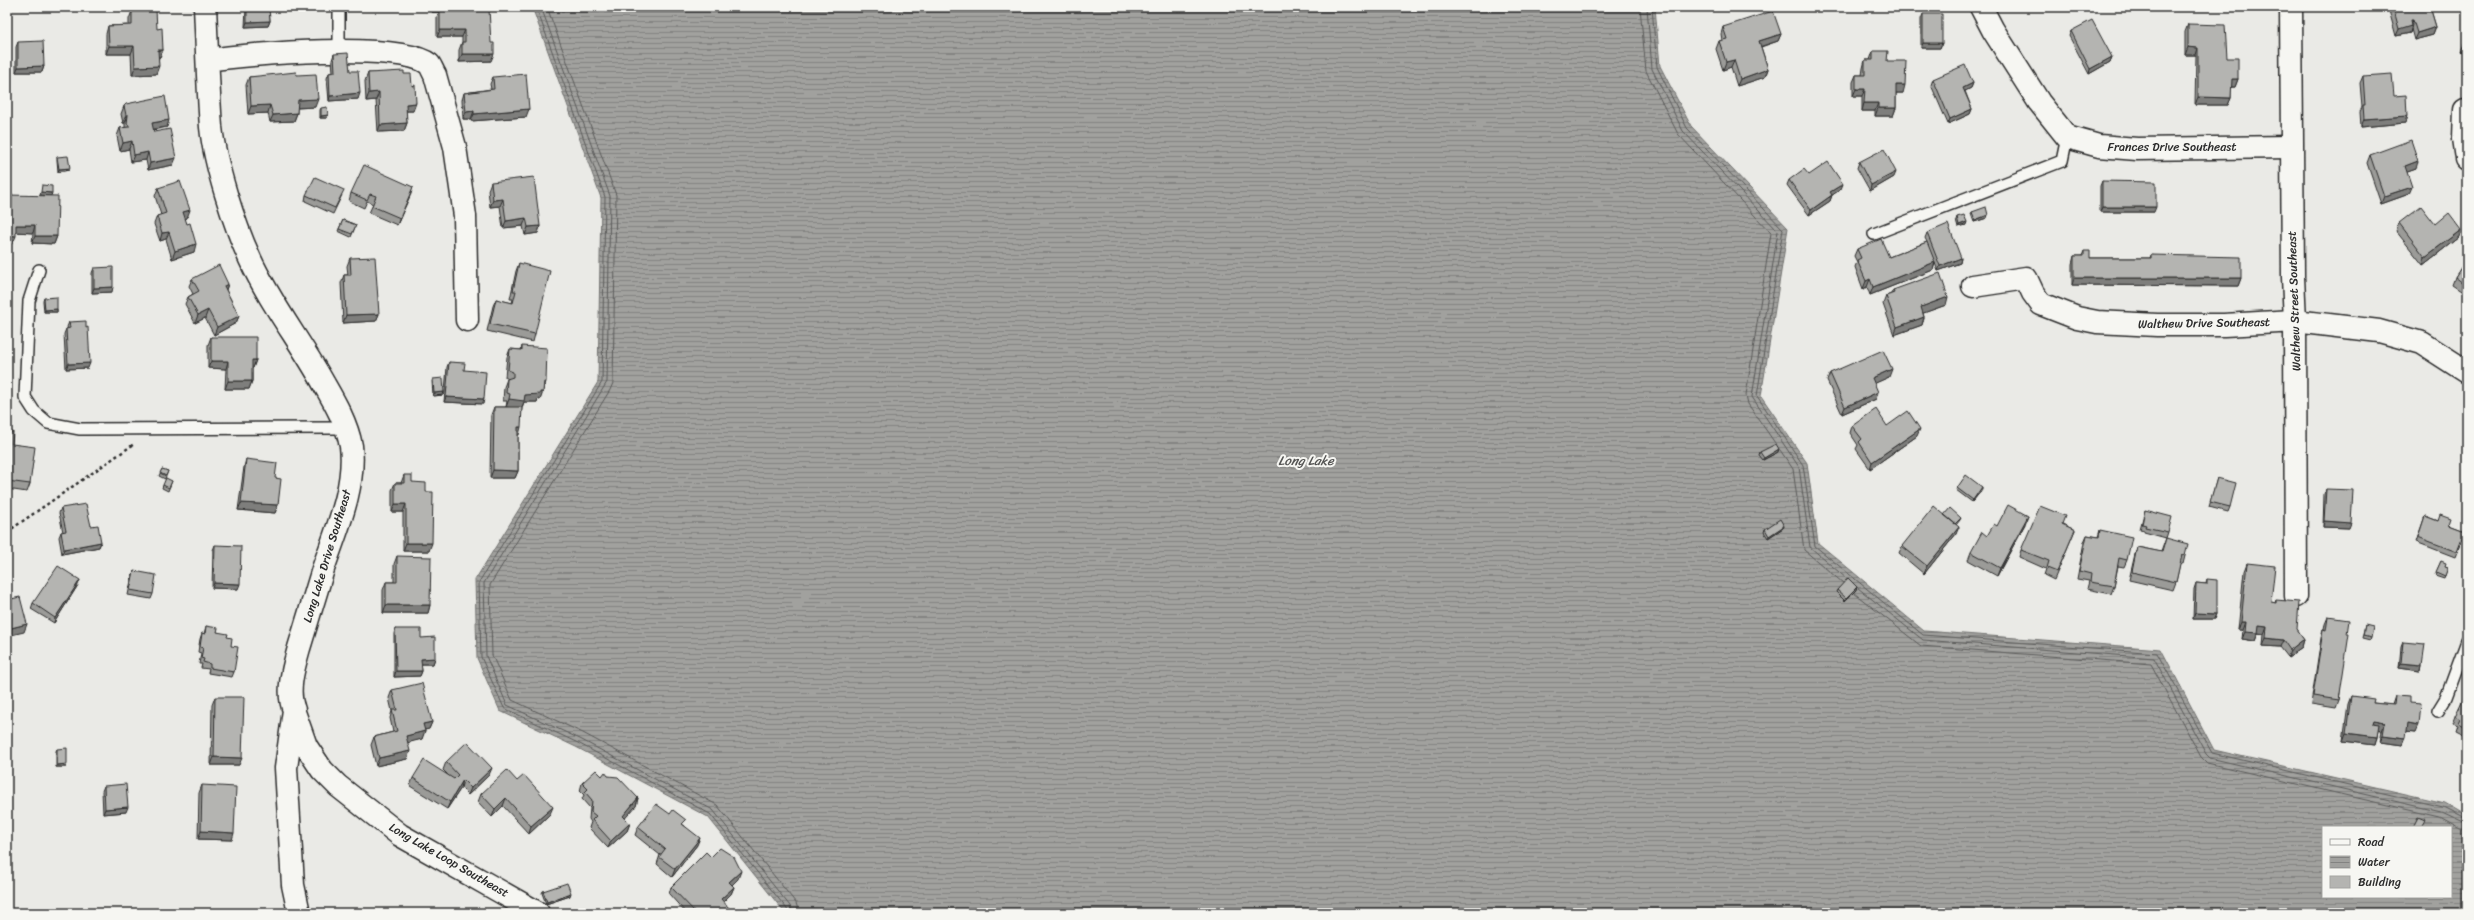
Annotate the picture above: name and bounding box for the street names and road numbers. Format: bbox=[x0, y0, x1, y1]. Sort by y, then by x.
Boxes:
street label: Frances Drive Southeast bbox=[2108, 136, 2236, 158]
street label: Walthew Street Southeast bbox=[2281, 230, 2307, 372]
street label: Walthew Drive Southeast bbox=[2138, 311, 2270, 335]
street label: Long Lake Drive Southeast bbox=[296, 486, 358, 625]
street label: Long Lake Loop Southeast bbox=[385, 817, 513, 903]

